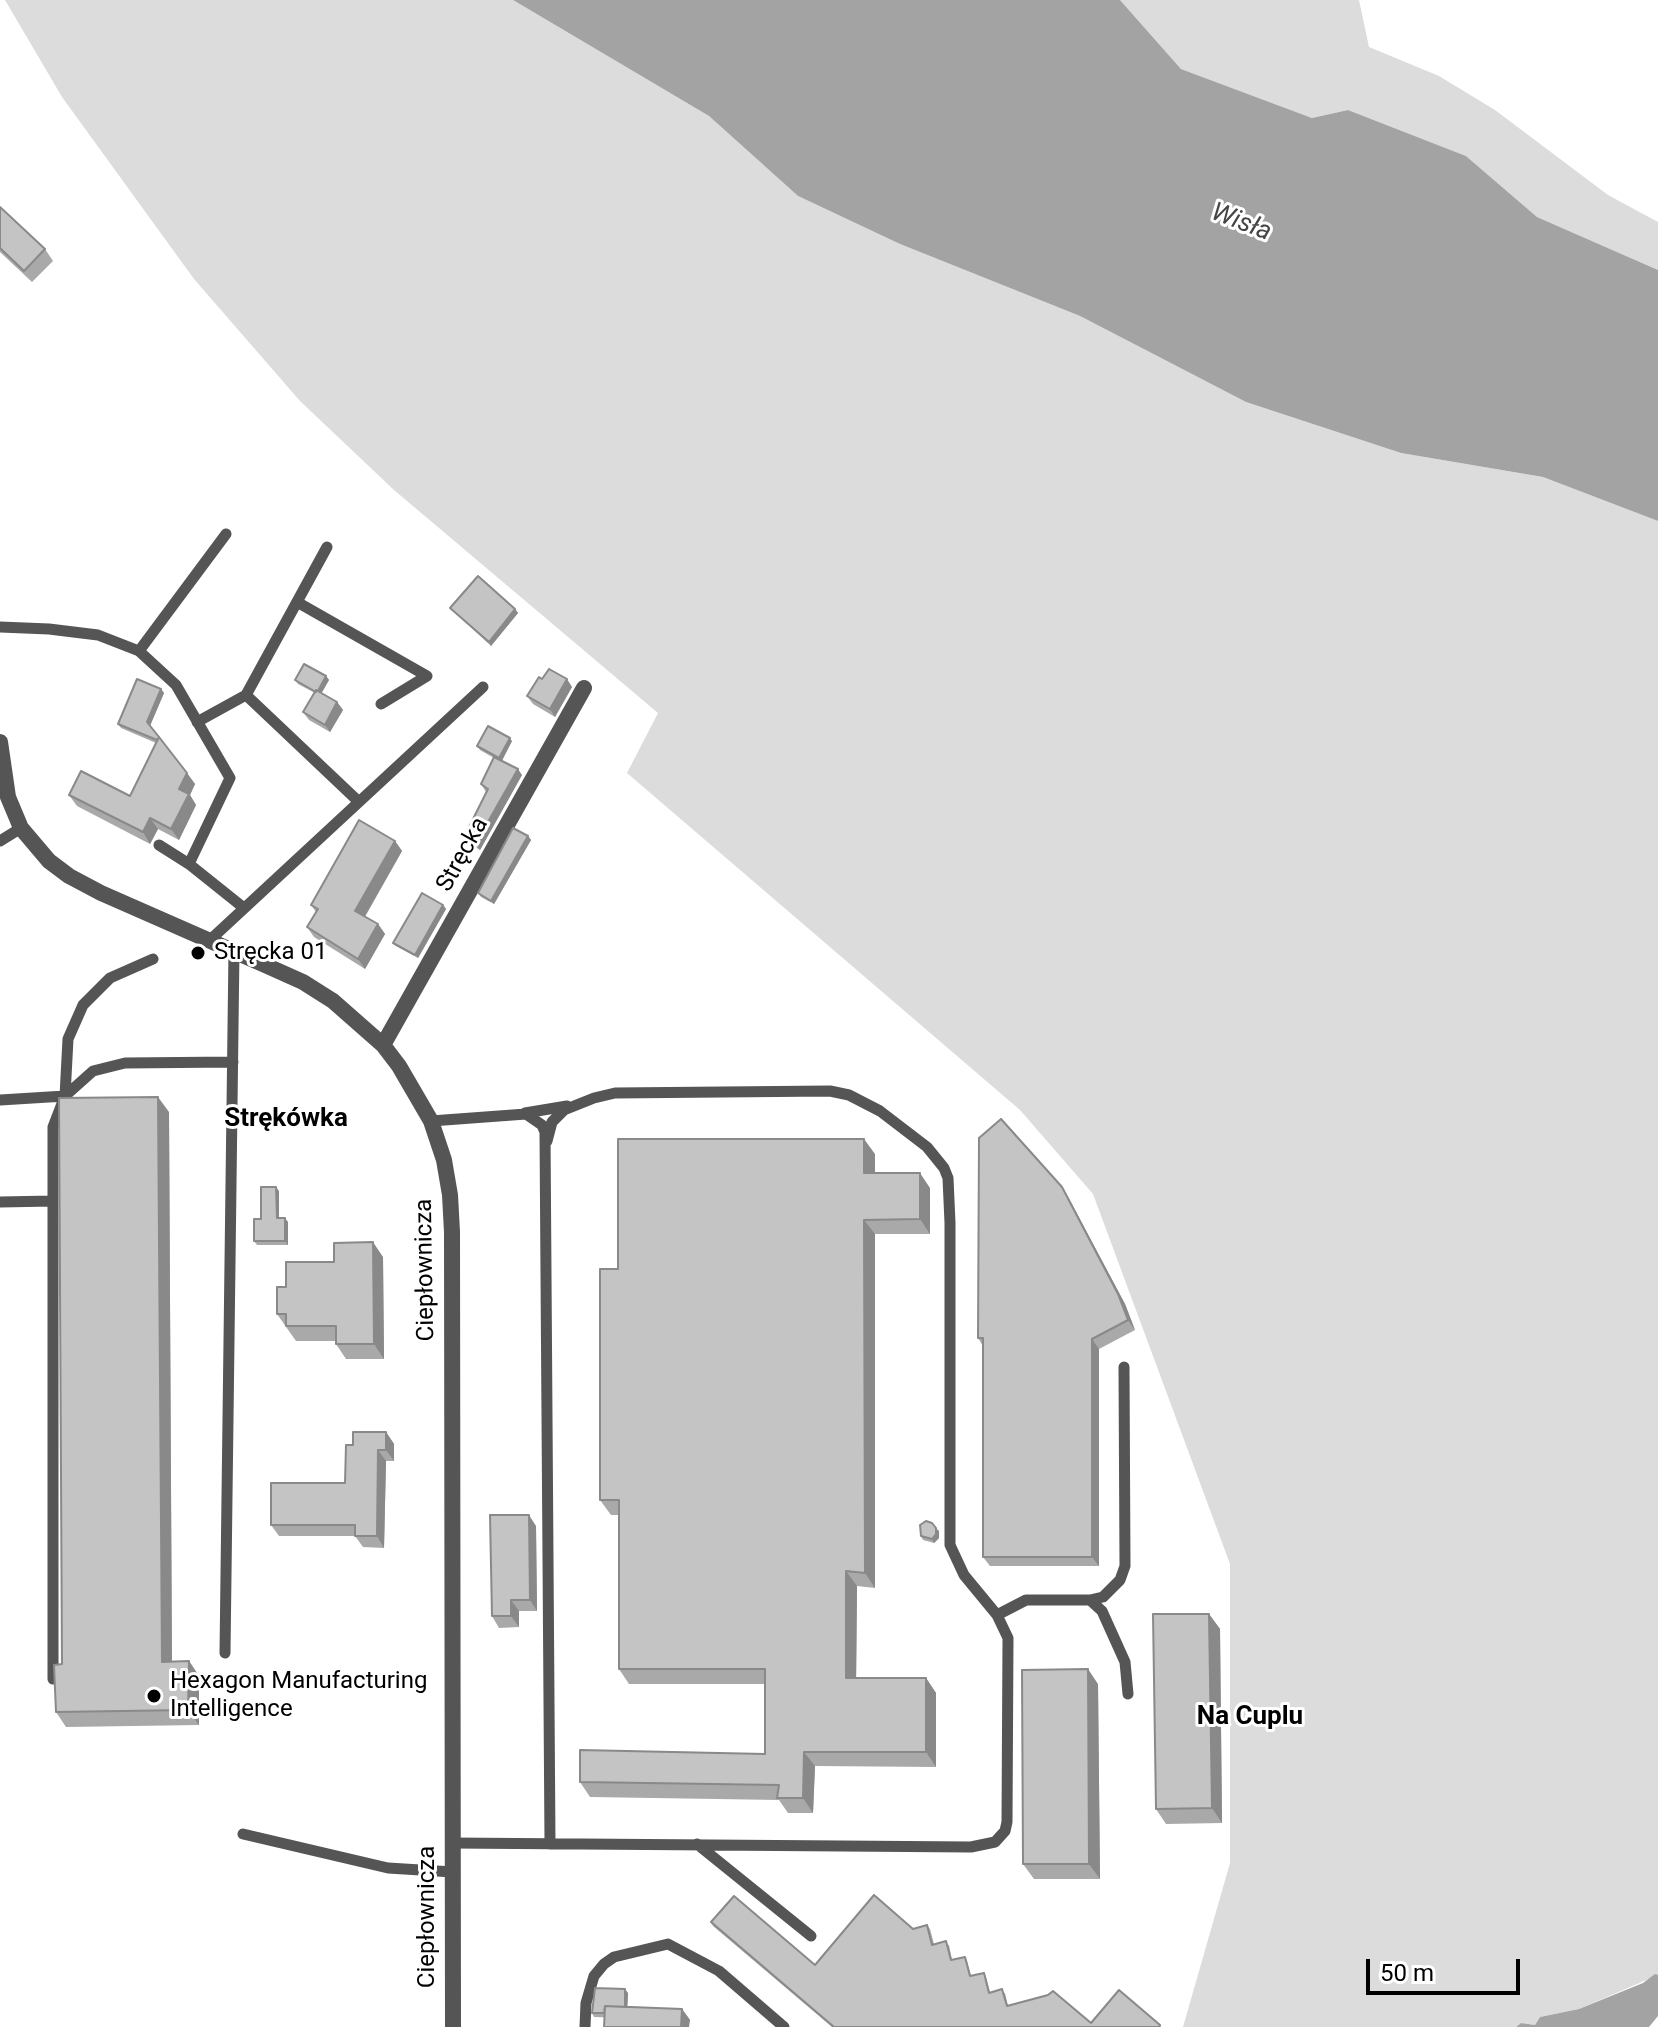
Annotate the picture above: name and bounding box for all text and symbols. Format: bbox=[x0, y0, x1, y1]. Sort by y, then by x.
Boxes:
water label: Wisła bbox=[1206, 197, 1276, 249]
street label: Stręcka bbox=[431, 813, 495, 897]
place label: Stręcka 01 bbox=[214, 939, 327, 967]
marker: Stręcka 01 bbox=[189, 944, 207, 962]
district label: Strękówka bbox=[224, 1103, 348, 1135]
street label: Ciepłownicza bbox=[410, 1199, 442, 1341]
place label: Hexagon Manufacturing Intelligence bbox=[170, 1668, 427, 1724]
marker: Hexagon Manufacturing Intelligence bbox=[145, 1687, 163, 1705]
district label: Na Cuplu bbox=[1197, 1701, 1303, 1733]
street label: Ciepłownicza bbox=[414, 1846, 442, 1988]
scale bar bbox=[1370, 1943, 1524, 1993]
text: 50 m bbox=[1380, 1959, 1434, 1987]

